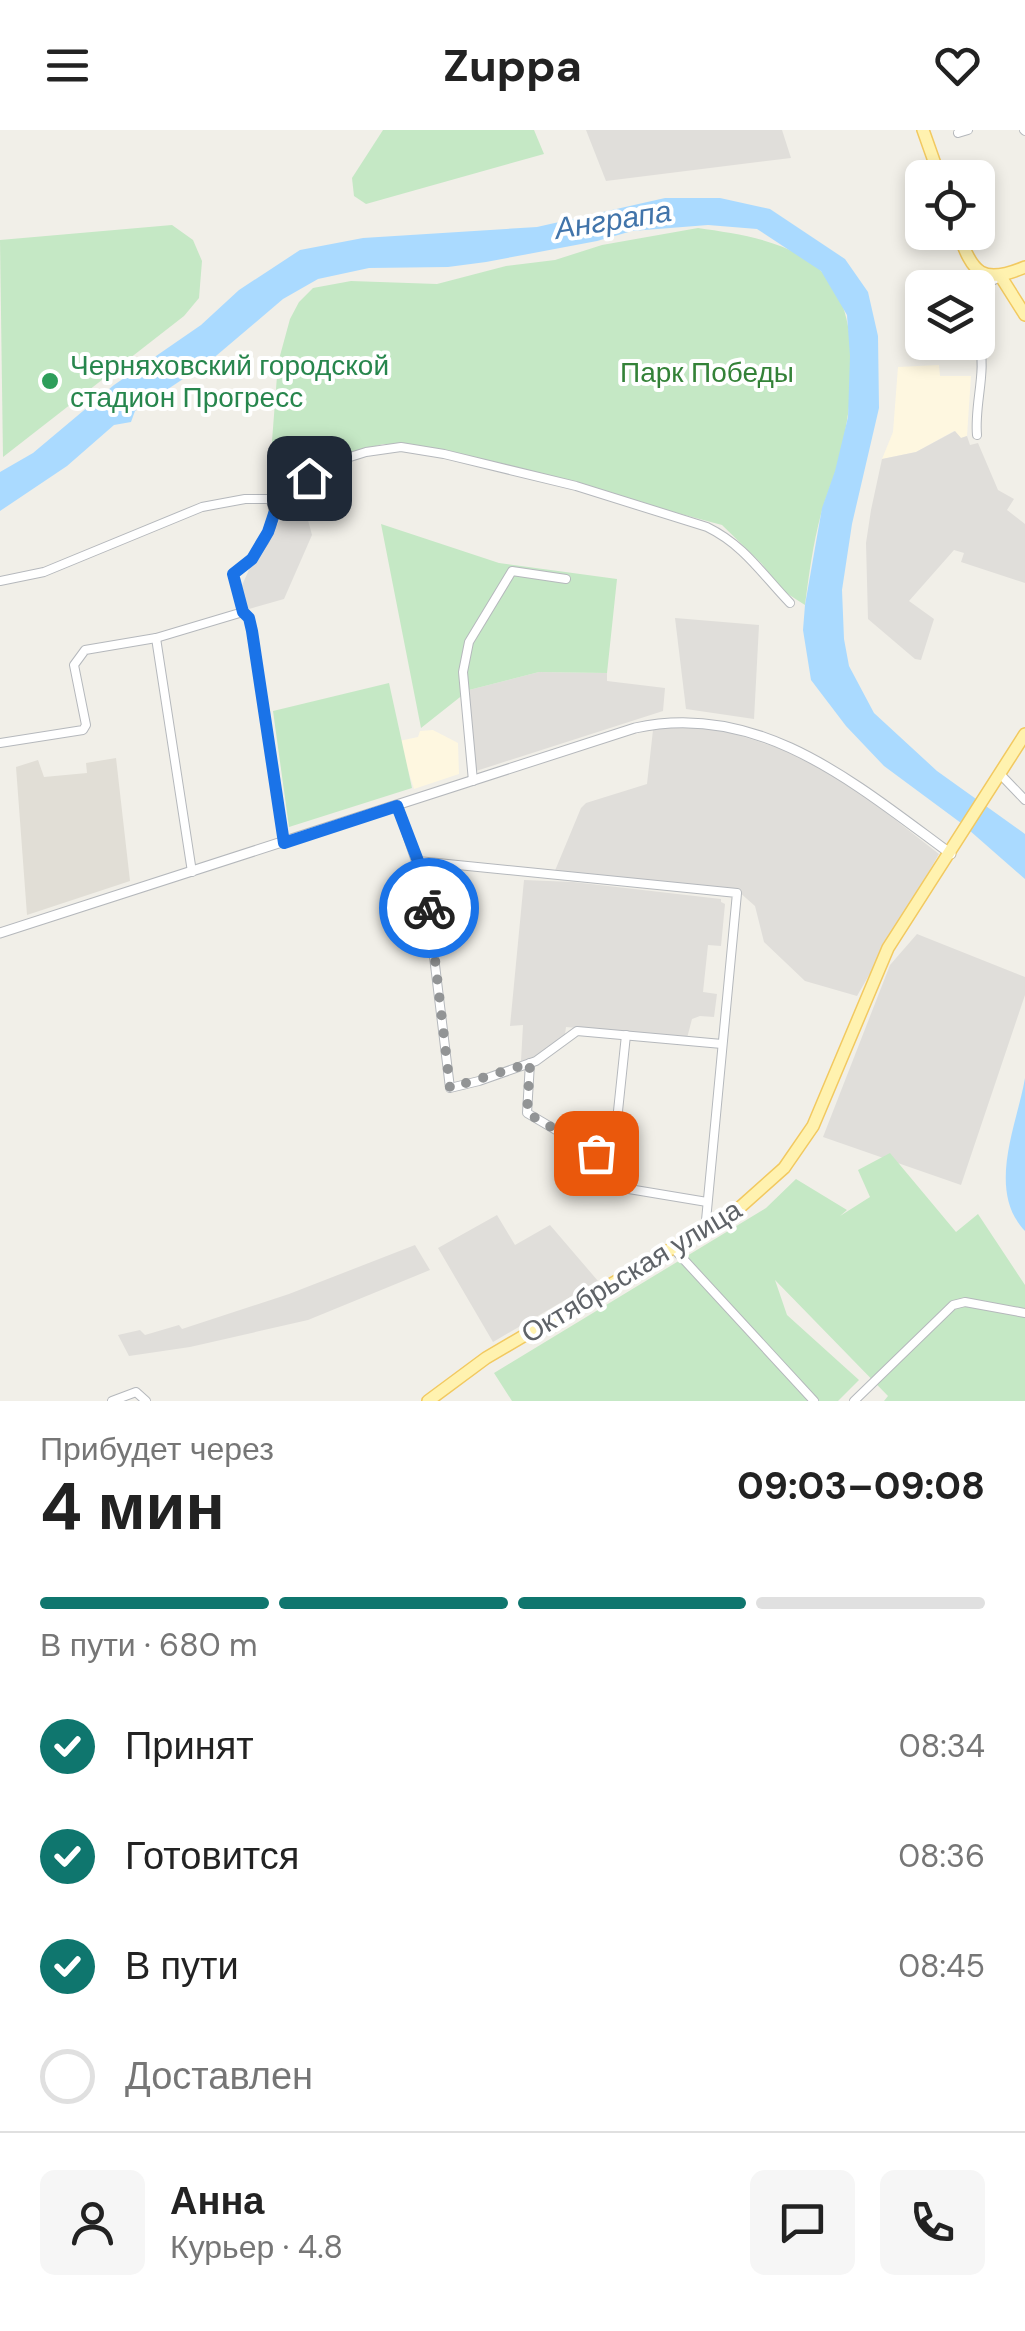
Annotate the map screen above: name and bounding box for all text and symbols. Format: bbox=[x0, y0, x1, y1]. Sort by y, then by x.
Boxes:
text: Zuppa bbox=[443, 36, 582, 95]
icon: menu bbox=[40, 38, 95, 93]
icon: heart bbox=[930, 38, 985, 93]
map controls bbox=[905, 160, 995, 360]
button: locate bbox=[905, 160, 995, 250]
water label: Анграпа bbox=[550, 191, 674, 248]
button: layers bbox=[905, 270, 995, 360]
place label: Черняховский городской стадион Прогресс bbox=[70, 347, 389, 416]
park label: Парк Победы bbox=[620, 354, 794, 391]
marker: Черняховский городской стадион Прогресс bbox=[39, 370, 61, 392]
pin bbox=[267, 436, 352, 521]
icon: home bbox=[282, 451, 337, 506]
courier bbox=[379, 858, 479, 958]
icon: bike bbox=[402, 881, 457, 936]
pin bbox=[554, 1111, 639, 1196]
icon: bag bbox=[569, 1126, 624, 1181]
street label: Октябрьская улица bbox=[514, 1191, 749, 1352]
text: Прибудет через bbox=[40, 1428, 274, 1470]
text: 09:03–09:08 bbox=[737, 1461, 985, 1511]
text: 4 мин bbox=[40, 1465, 225, 1549]
text: В пути · 680 m bbox=[40, 1624, 258, 1666]
icon: check bbox=[40, 1719, 95, 1774]
text: Принят bbox=[125, 1721, 254, 1771]
text: 08:34 bbox=[899, 1725, 985, 1767]
icon: check bbox=[40, 1829, 95, 1884]
text: Готовится bbox=[125, 1831, 299, 1881]
text: 08:36 bbox=[898, 1835, 985, 1877]
icon: check bbox=[40, 1939, 95, 1994]
text: В пути bbox=[125, 1941, 239, 1991]
text: 08:45 bbox=[898, 1945, 985, 1987]
text: Доставлен bbox=[125, 2051, 313, 2101]
button: person bbox=[40, 2170, 145, 2275]
button: chat bbox=[750, 2170, 855, 2275]
button: phone bbox=[880, 2170, 985, 2275]
text: Анна bbox=[170, 2176, 264, 2226]
text: Курьер · 4.8 bbox=[170, 2226, 343, 2268]

